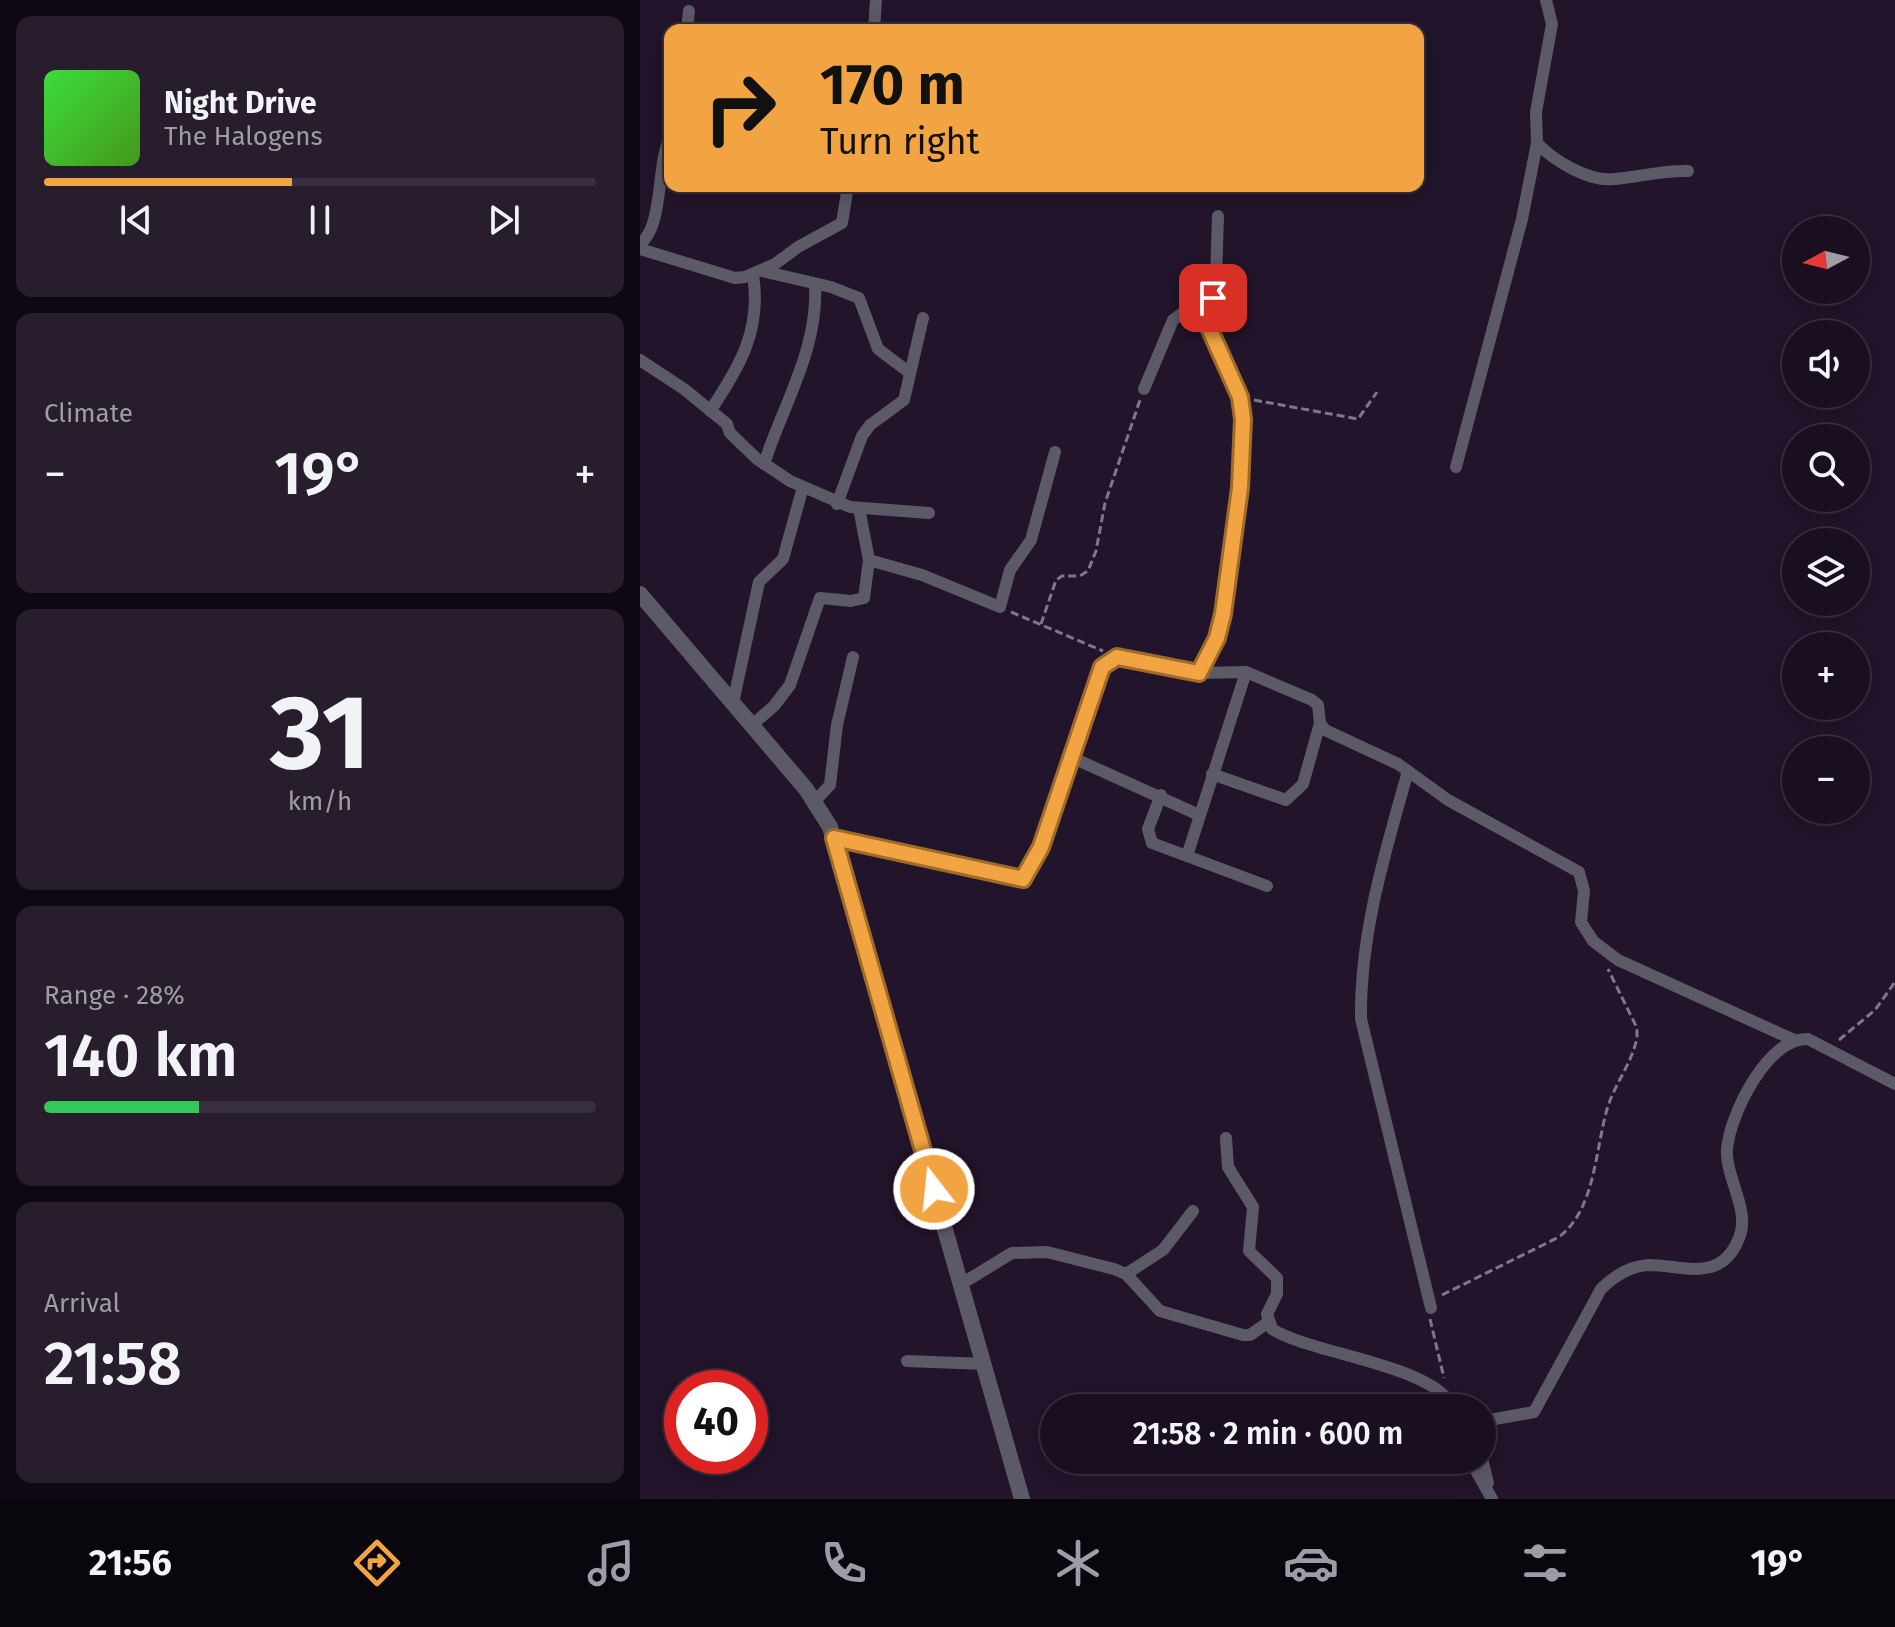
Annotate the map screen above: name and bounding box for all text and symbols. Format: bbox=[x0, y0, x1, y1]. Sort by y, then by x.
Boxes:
text: 170 m bbox=[820, 52, 965, 119]
icon: right bbox=[688, 56, 792, 160]
text: Night Drive bbox=[164, 85, 317, 121]
text: Turn right bbox=[820, 120, 980, 164]
text: The Halogens bbox=[164, 121, 323, 152]
icon: previous bbox=[114, 198, 158, 242]
icon: pause bbox=[298, 198, 342, 242]
icon: next bbox=[482, 198, 526, 242]
north arrow bbox=[1782, 216, 1870, 304]
map controls bbox=[1782, 216, 1870, 824]
pin bbox=[1179, 264, 1247, 332]
icon: arrive bbox=[1191, 276, 1235, 320]
button: sound bbox=[1782, 320, 1870, 408]
text: Climate bbox=[44, 398, 133, 429]
button: search bbox=[1782, 424, 1870, 512]
text: 19° bbox=[274, 438, 366, 510]
text: − bbox=[44, 448, 66, 501]
text: + bbox=[574, 448, 596, 501]
button: layers bbox=[1782, 528, 1870, 616]
button: + bbox=[1782, 632, 1870, 720]
text: 31 bbox=[270, 671, 370, 796]
button: − bbox=[1782, 736, 1870, 824]
text: km/h bbox=[288, 786, 352, 817]
text: Range · 28% bbox=[44, 980, 185, 1011]
text: 140 km bbox=[44, 1020, 238, 1092]
position arrow bbox=[892, 1147, 976, 1231]
text: Arrival bbox=[44, 1288, 120, 1319]
text: 21:58 bbox=[44, 1328, 182, 1400]
speed limit sign: 40 bbox=[664, 1370, 768, 1474]
text: 21:58 · 2 min · 600 m bbox=[1133, 1416, 1403, 1452]
icon: directions bbox=[349, 1535, 405, 1591]
icon: music bbox=[583, 1535, 639, 1591]
icon: phone bbox=[816, 1535, 872, 1591]
icon: climate bbox=[1050, 1535, 1106, 1591]
icon: car bbox=[1283, 1535, 1339, 1591]
icon: filters bbox=[1517, 1535, 1573, 1591]
text: 21:56 bbox=[89, 1541, 172, 1585]
text: 19° bbox=[1751, 1541, 1806, 1585]

